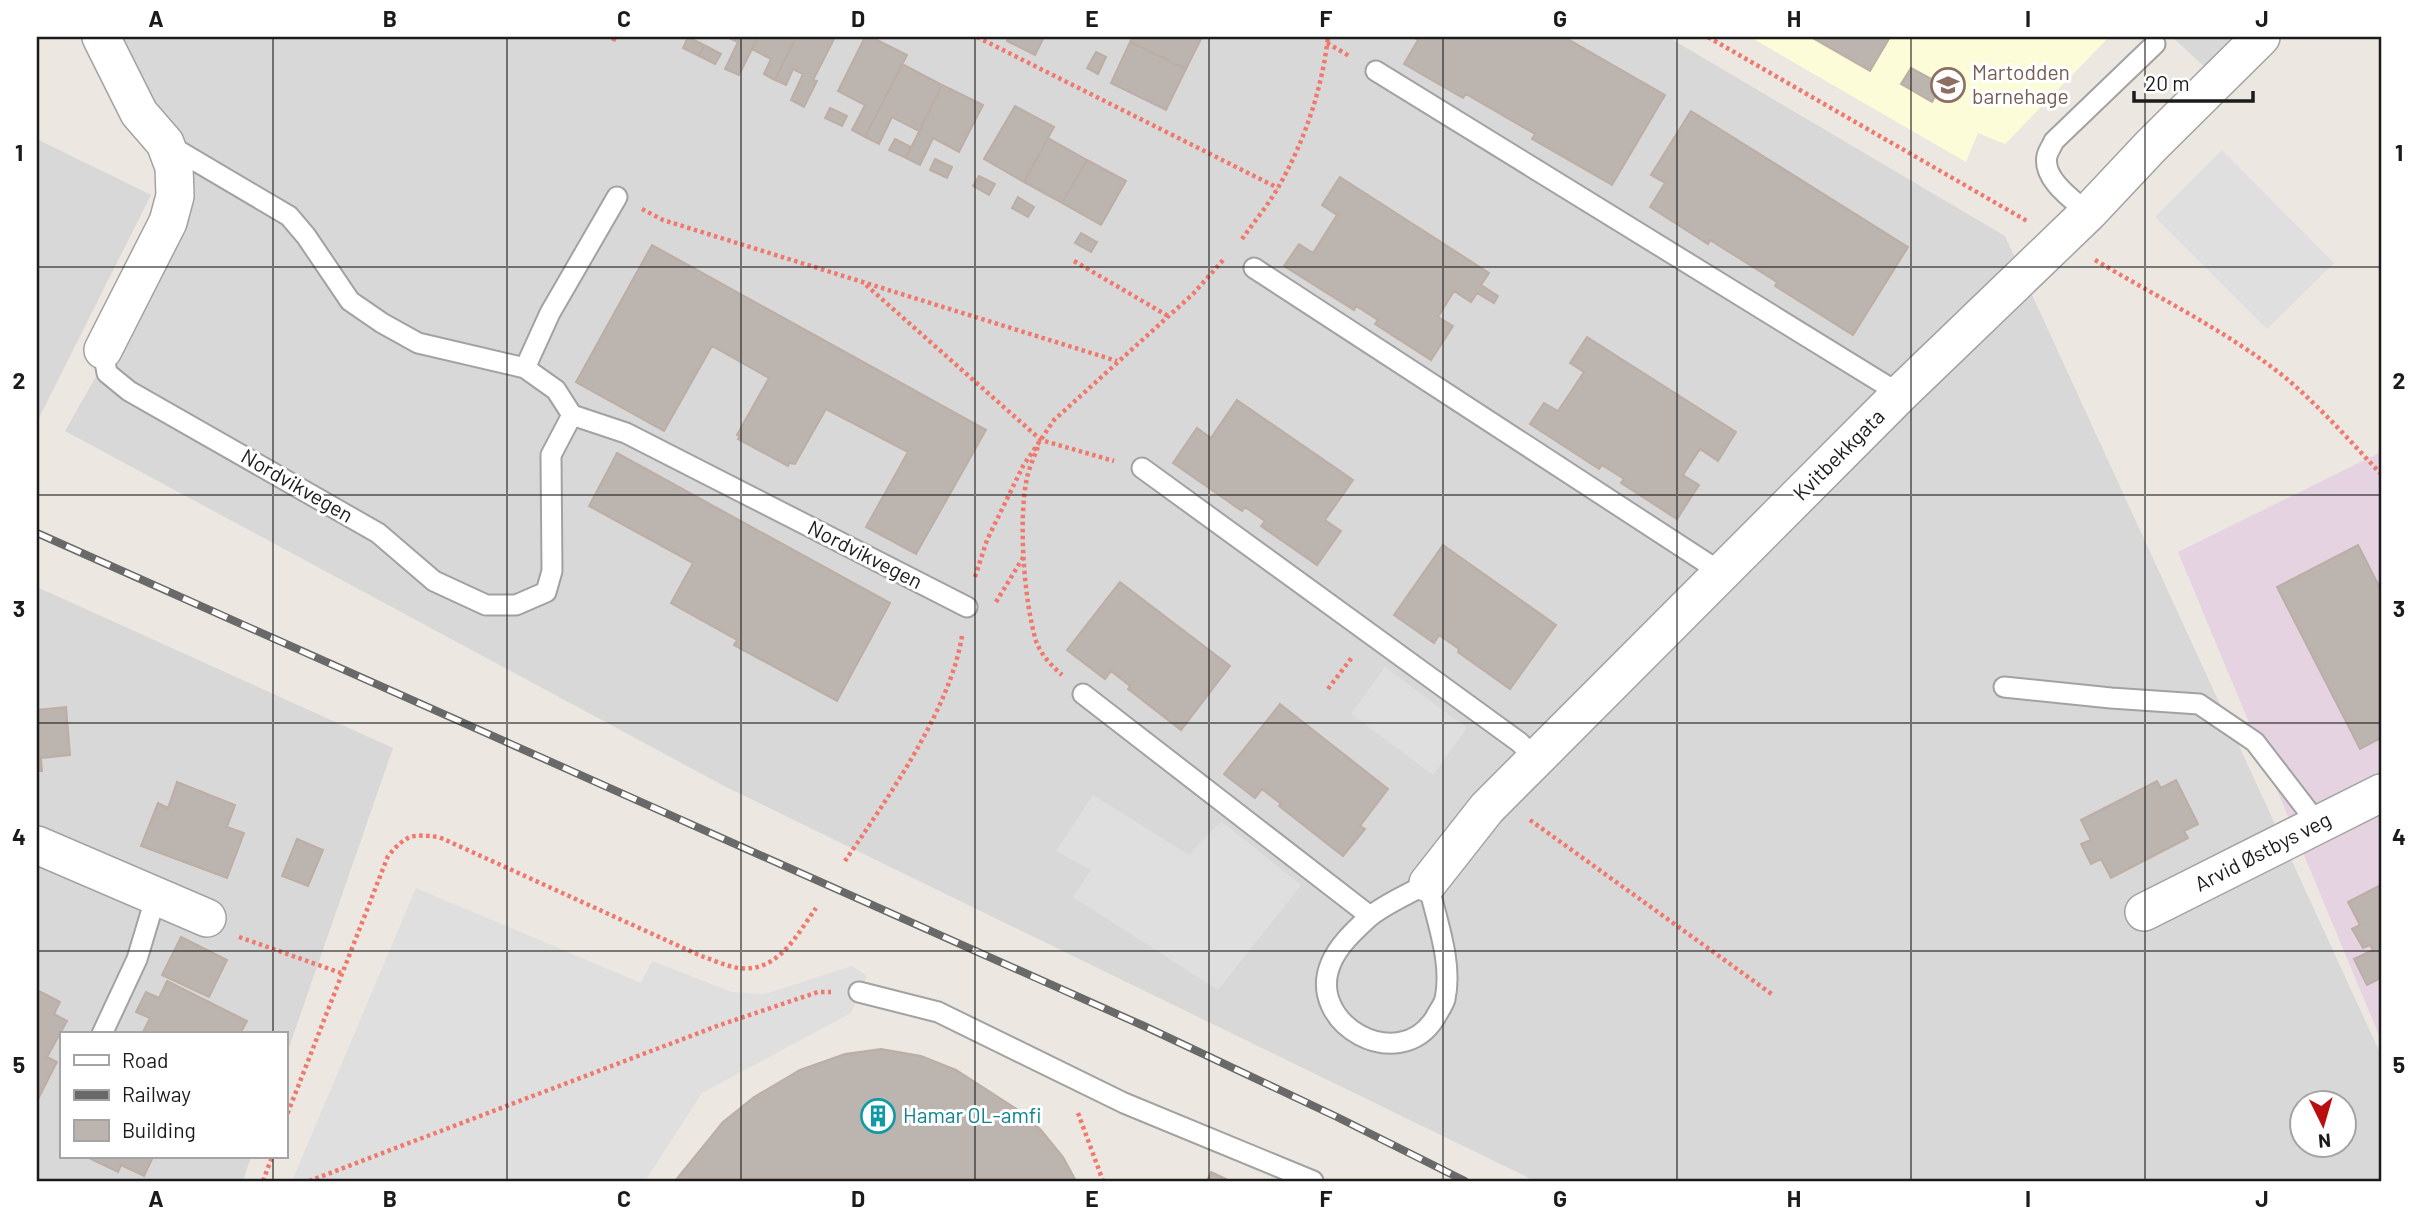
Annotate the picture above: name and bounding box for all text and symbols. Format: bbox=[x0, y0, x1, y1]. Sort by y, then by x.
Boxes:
text: A bbox=[148, 4, 164, 32]
text: B bbox=[383, 4, 397, 32]
text: C bbox=[617, 4, 631, 32]
text: D bbox=[851, 4, 865, 32]
text: E bbox=[1085, 4, 1099, 32]
text: F bbox=[1320, 4, 1333, 32]
text: G bbox=[1553, 4, 1567, 32]
text: H bbox=[1787, 4, 1801, 32]
text: I bbox=[2025, 4, 2031, 32]
text: J bbox=[2255, 4, 2269, 32]
place label: Martodden barnehage bbox=[1972, 59, 2070, 108]
scale bar bbox=[2134, 60, 2254, 104]
school or university icon: Martodden barnehage bbox=[1929, 66, 1967, 104]
text: 20 m bbox=[2145, 70, 2190, 95]
text: 1 bbox=[15, 138, 23, 166]
text: 1 bbox=[2395, 138, 2403, 166]
text: 2 bbox=[13, 366, 25, 394]
text: 2 bbox=[2393, 366, 2405, 394]
street label: Kvitbekkgata bbox=[1787, 403, 1889, 505]
street label: Nordvikvegen bbox=[237, 443, 358, 527]
street label: Nordvikvegen bbox=[804, 514, 927, 593]
text: 3 bbox=[13, 594, 25, 622]
text: 3 bbox=[2393, 594, 2405, 622]
street label: Arvid Østbys veg bbox=[2190, 806, 2335, 896]
text: 4 bbox=[12, 822, 26, 850]
text: 4 bbox=[2392, 822, 2406, 850]
legend bbox=[60, 1032, 287, 1158]
text: Road bbox=[122, 1047, 168, 1072]
text: 5 bbox=[13, 1050, 25, 1078]
text: 5 bbox=[2393, 1050, 2405, 1078]
text: Railway bbox=[122, 1081, 191, 1106]
north arrow bbox=[2288, 1088, 2358, 1158]
building icon: Hamar OL-amfi bbox=[859, 1097, 897, 1135]
place label: Hamar OL-amfi bbox=[903, 1102, 1042, 1127]
text: Building bbox=[122, 1117, 196, 1142]
text: N bbox=[2317, 1129, 2332, 1153]
text: A bbox=[148, 1184, 164, 1212]
text: B bbox=[383, 1184, 397, 1212]
text: C bbox=[617, 1184, 631, 1212]
text: D bbox=[851, 1184, 865, 1212]
text: E bbox=[1085, 1184, 1099, 1212]
text: F bbox=[1320, 1184, 1333, 1212]
text: G bbox=[1553, 1184, 1567, 1212]
text: H bbox=[1787, 1184, 1801, 1212]
text: I bbox=[2025, 1184, 2031, 1212]
text: J bbox=[2255, 1184, 2269, 1212]

